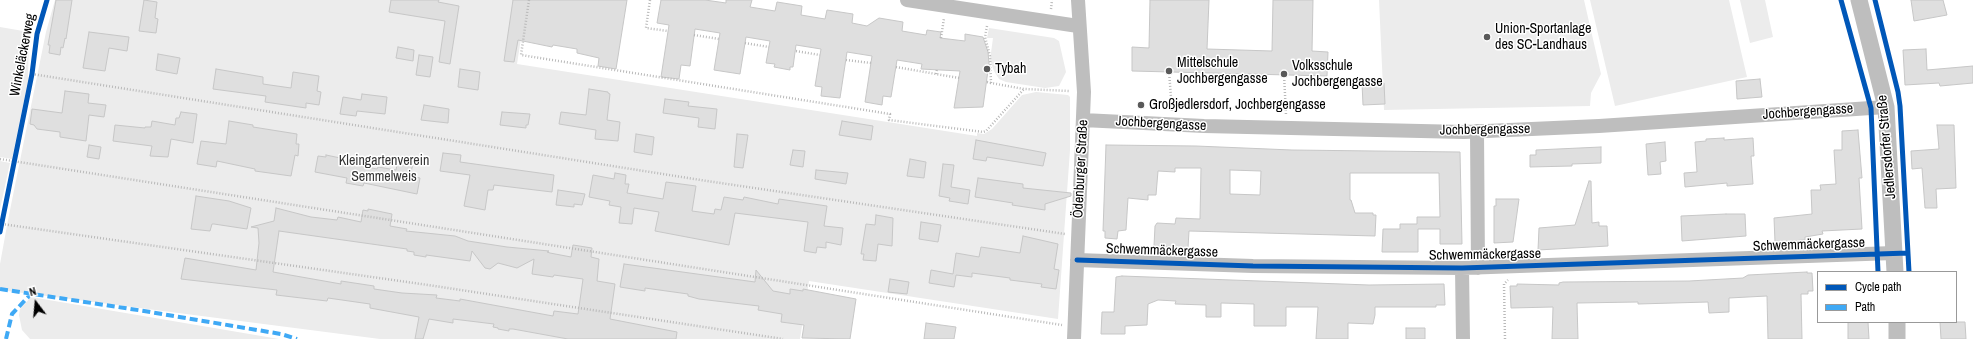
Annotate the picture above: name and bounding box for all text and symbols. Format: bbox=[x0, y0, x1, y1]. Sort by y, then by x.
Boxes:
street label: Winkeläckerweg bbox=[7, 12, 39, 98]
place label: Union-Sportanlage des SC-Landhaus bbox=[1495, 21, 1591, 54]
marker: Union-Sportanlage des SC-Landhaus bbox=[1482, 32, 1492, 42]
place label: Mittelschule Jochbergengasse bbox=[1177, 55, 1268, 88]
place label: Volksschule Jochbergengasse bbox=[1292, 58, 1383, 90]
place label: Tybah bbox=[995, 61, 1026, 77]
marker: Tybah bbox=[982, 64, 992, 74]
marker: Mittelschule Jochbergengasse bbox=[1164, 66, 1174, 76]
marker: Volksschule Jochbergengasse bbox=[1279, 69, 1289, 79]
street label: Jedlersdorfer Straße bbox=[1874, 94, 1900, 200]
place label: Großjedlersdorf, Jochbergengasse bbox=[1149, 97, 1326, 113]
marker: Großjedlersdorf, Jochbergengasse bbox=[1136, 100, 1146, 110]
street label: Jochbergengasse bbox=[1762, 100, 1854, 124]
street label: Jochbergengasse bbox=[1115, 113, 1207, 135]
street label: Ödenburger Straße bbox=[1070, 119, 1092, 219]
street label: Jochbergengasse bbox=[1440, 121, 1530, 139]
park label: Kleingartenverein Semmelweis bbox=[339, 153, 429, 186]
street label: Schwemmäckergasse bbox=[1753, 235, 1865, 255]
street label: Schwemmäckergasse bbox=[1106, 241, 1218, 261]
street label: Schwemmäckergasse bbox=[1429, 246, 1541, 264]
legend bbox=[1817, 271, 1957, 323]
text: Cycle path bbox=[1855, 279, 1902, 295]
north arrow bbox=[16, 283, 56, 323]
text: N bbox=[28, 284, 38, 299]
text: Path bbox=[1855, 299, 1875, 315]

